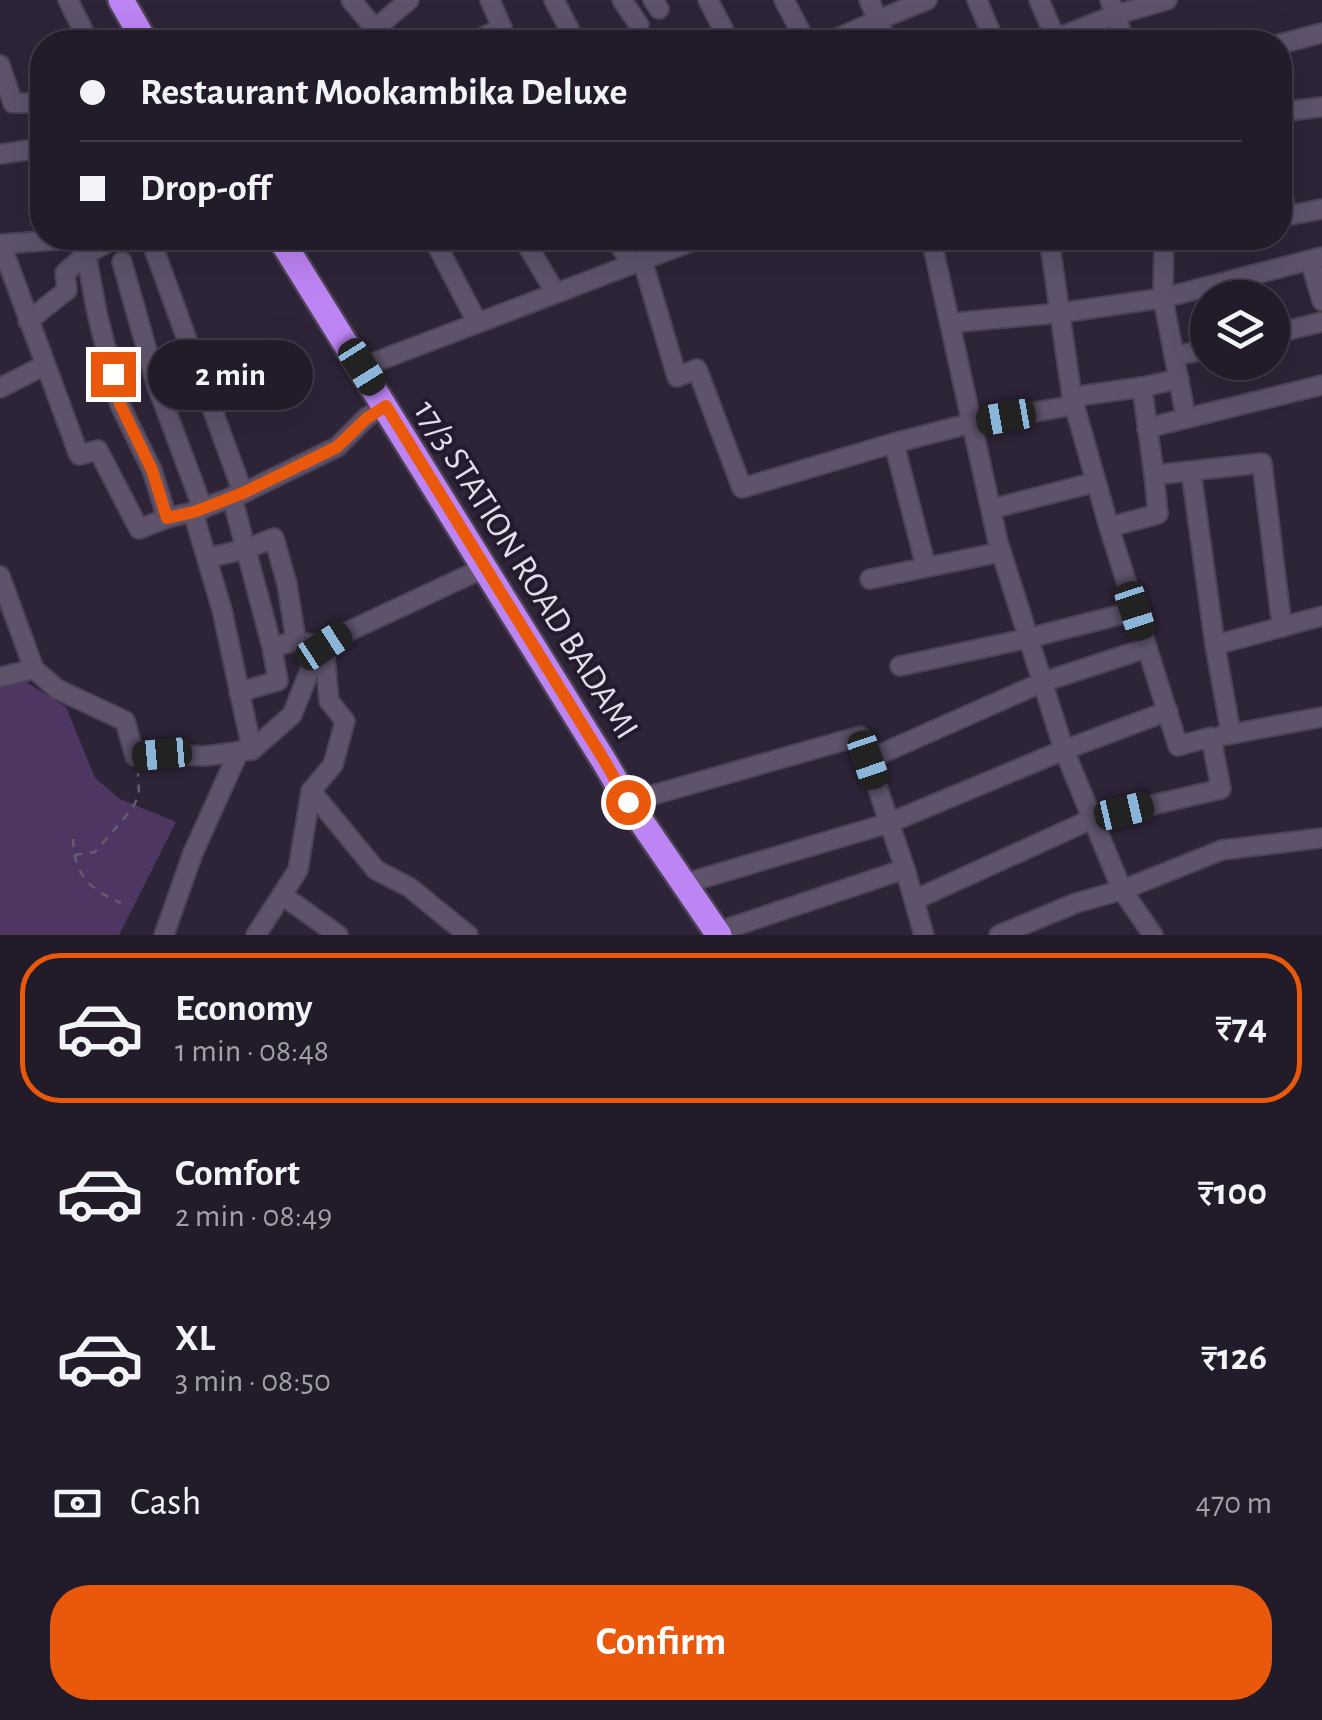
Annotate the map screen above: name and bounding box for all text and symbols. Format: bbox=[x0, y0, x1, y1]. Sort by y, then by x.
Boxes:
text: Restaurant Mookambika Deluxe bbox=[140, 74, 627, 112]
text: Drop-off bbox=[140, 170, 271, 208]
map controls bbox=[1190, 280, 1290, 380]
button: layers bbox=[1190, 280, 1290, 380]
car bbox=[333, 334, 391, 400]
callout: 2 min bbox=[148, 339, 313, 409]
route end bbox=[91, 352, 136, 397]
text: 2 min bbox=[195, 359, 266, 391]
street label: 17/3 STATION ROAD BADAMI bbox=[407, 394, 644, 745]
car bbox=[974, 397, 1038, 437]
car bbox=[1111, 578, 1159, 644]
car bbox=[291, 617, 357, 675]
car bbox=[844, 727, 892, 793]
car bbox=[131, 736, 193, 772]
route start bbox=[606, 780, 651, 825]
car bbox=[1091, 790, 1157, 832]
icon: car bbox=[55, 983, 145, 1073]
text: Economy bbox=[175, 990, 313, 1028]
text: ₹74 bbox=[1216, 1009, 1267, 1047]
text: 1 min · 08:48 bbox=[175, 1035, 329, 1067]
icon: car bbox=[55, 1148, 145, 1238]
text: Comfort bbox=[175, 1155, 300, 1193]
text: ₹100 bbox=[1198, 1174, 1267, 1212]
text: 2 min · 08:49 bbox=[175, 1200, 332, 1232]
icon: car bbox=[55, 1313, 145, 1403]
text: XL bbox=[175, 1320, 215, 1358]
text: ₹126 bbox=[1201, 1339, 1267, 1377]
text: 3 min · 08:50 bbox=[175, 1365, 331, 1397]
icon: cash bbox=[50, 1476, 105, 1531]
text: Cash bbox=[130, 1484, 201, 1522]
text: 470 m bbox=[1195, 1487, 1272, 1519]
button: Confirm bbox=[50, 1585, 1272, 1700]

